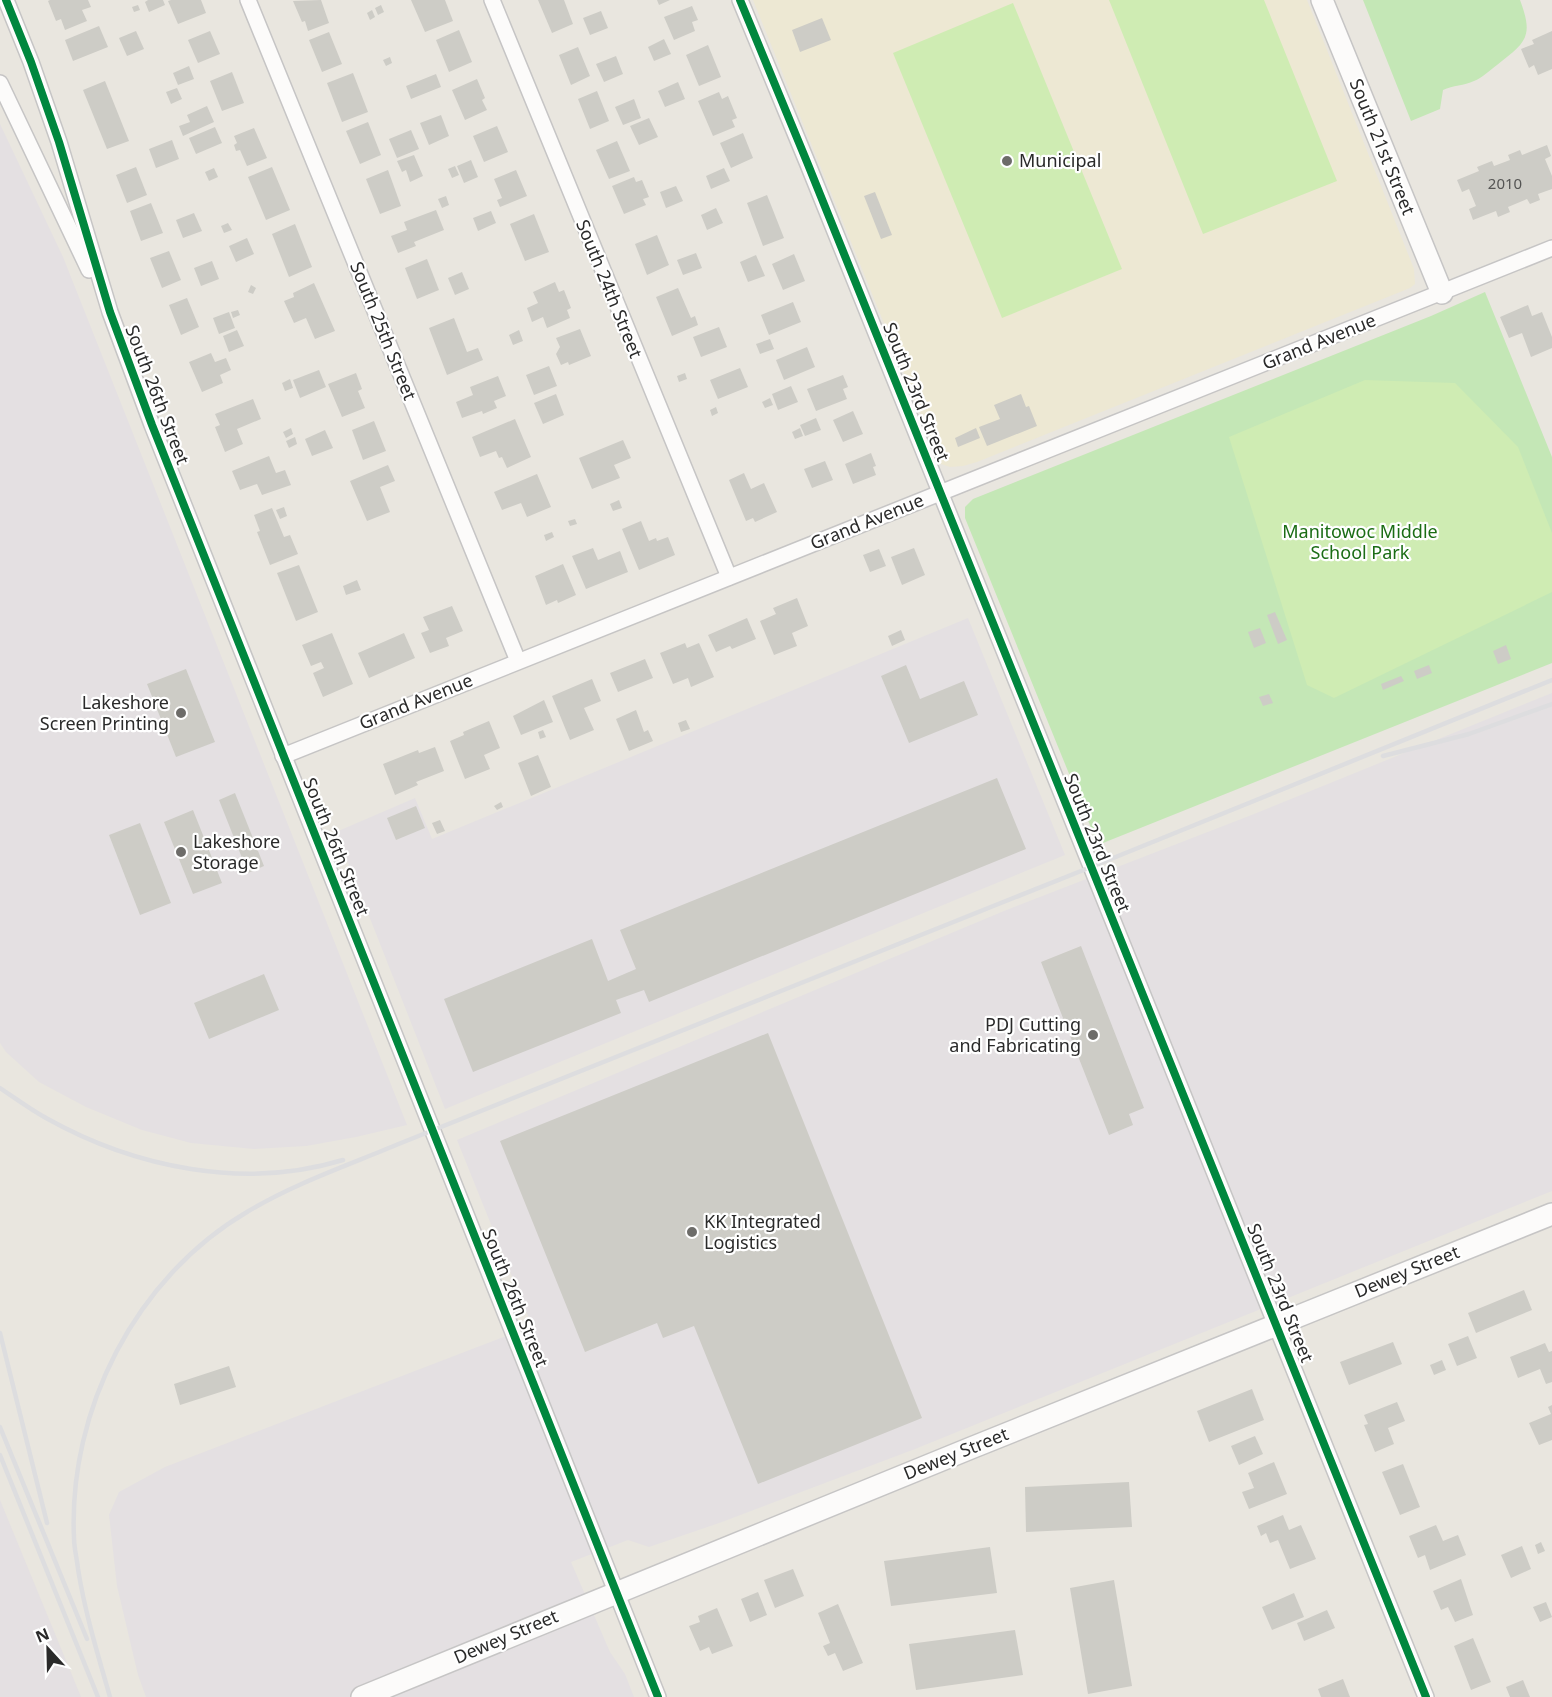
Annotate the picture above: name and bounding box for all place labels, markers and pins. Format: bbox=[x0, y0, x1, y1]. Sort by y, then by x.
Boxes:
place label: Municipal bbox=[1019, 148, 1101, 172]
marker: Municipal bbox=[1000, 154, 1014, 168]
place label: Lakeshore Screen Printing bbox=[40, 690, 169, 735]
marker: Lakeshore Screen Printing bbox=[174, 706, 188, 720]
place label: Lakeshore Storage bbox=[193, 829, 280, 874]
marker: Lakeshore Storage bbox=[174, 845, 188, 859]
place label: PDJ Cutting and Fabricating bbox=[949, 1012, 1081, 1057]
marker: PDJ Cutting and Fabricating bbox=[1086, 1028, 1100, 1042]
place label: KK Integrated Logistics bbox=[704, 1209, 821, 1254]
marker: KK Integrated Logistics bbox=[685, 1225, 699, 1239]

